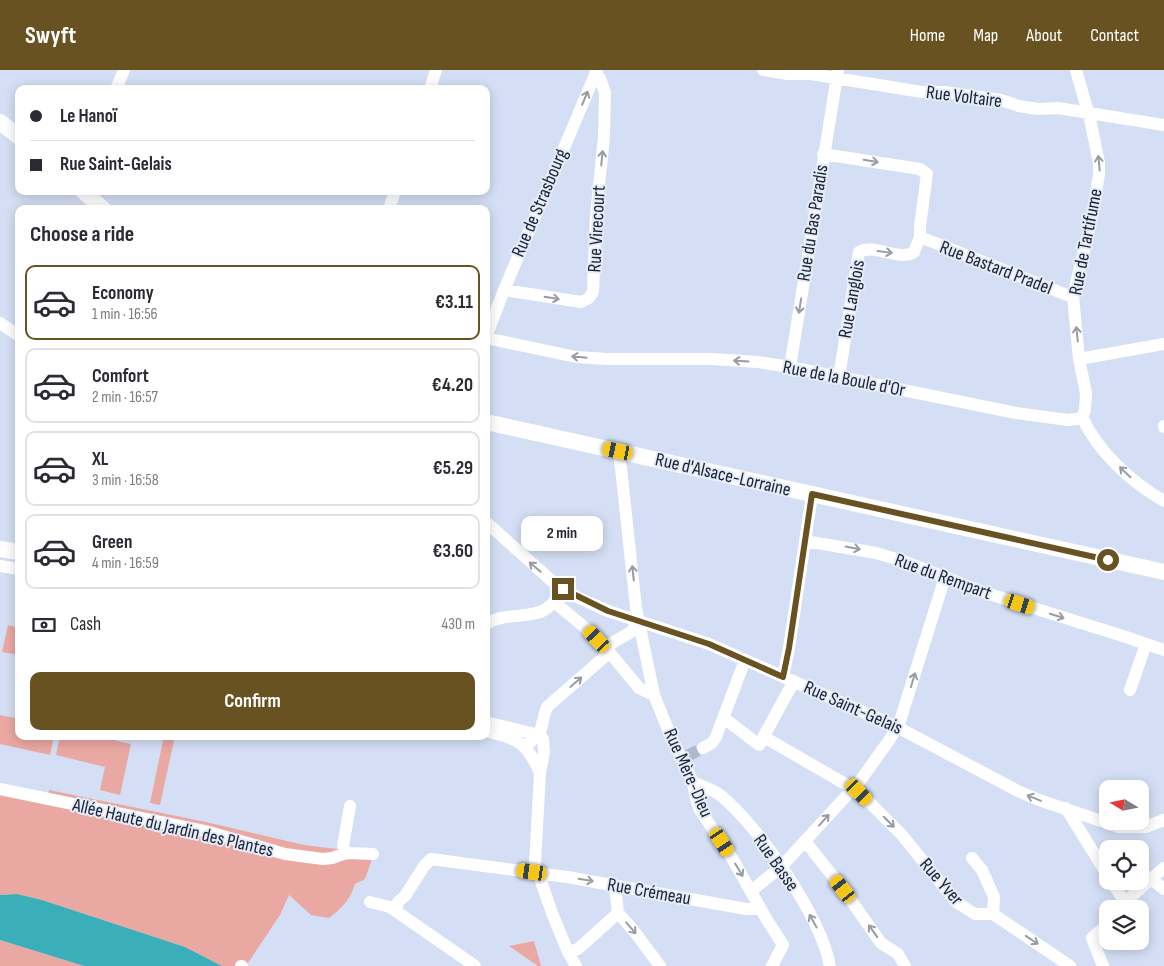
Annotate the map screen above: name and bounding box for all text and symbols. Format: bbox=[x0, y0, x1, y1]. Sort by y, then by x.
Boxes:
text: Swyft bbox=[25, 21, 76, 50]
text: Home bbox=[910, 25, 945, 46]
text: Map bbox=[973, 25, 998, 46]
text: About bbox=[1026, 25, 1062, 46]
text: Contact bbox=[1090, 25, 1139, 46]
street label: Rue Voltaire bbox=[925, 81, 1003, 113]
one-way arrow bbox=[580, 91, 590, 106]
text: Le Hanoï bbox=[60, 105, 117, 128]
street label: Rue de Strasbourg bbox=[507, 145, 573, 261]
one-way arrow bbox=[597, 151, 607, 167]
text: Rue Saint-Gelais bbox=[60, 153, 172, 176]
one-way arrow bbox=[1094, 155, 1103, 171]
one-way arrow bbox=[863, 157, 879, 167]
street label: Rue du Bas Paradis bbox=[792, 163, 834, 283]
street label: Rue Virecourt bbox=[583, 185, 611, 273]
street label: Rue de Tartifume bbox=[1064, 187, 1108, 297]
text: Choose a ride bbox=[30, 221, 134, 248]
street label: Rue Bastard Pradel bbox=[936, 236, 1056, 300]
one-way arrow bbox=[877, 247, 893, 257]
street label: Rue Langlois bbox=[834, 258, 870, 340]
icon: car bbox=[32, 280, 77, 325]
text: Economy bbox=[92, 282, 154, 305]
text: €3.11 bbox=[435, 291, 473, 314]
one-way arrow bbox=[544, 293, 560, 303]
one-way arrow bbox=[794, 297, 804, 313]
text: 1 min · 16:56 bbox=[92, 305, 158, 324]
one-way arrow bbox=[1072, 326, 1082, 342]
one-way arrow bbox=[571, 352, 587, 362]
street label: Rue de la Boule d'Or bbox=[781, 356, 908, 402]
one-way arrow bbox=[734, 357, 750, 366]
icon: car bbox=[32, 363, 77, 408]
text: Comfort bbox=[92, 365, 149, 388]
text: €4.20 bbox=[432, 374, 473, 397]
text: 2 min · 16:57 bbox=[92, 388, 158, 407]
car bbox=[601, 441, 634, 461]
icon: car bbox=[32, 446, 77, 491]
text: XL bbox=[92, 448, 108, 471]
street label: Rue d'Alsace-Lorraine bbox=[653, 448, 793, 502]
text: €5.29 bbox=[433, 457, 473, 480]
one-way arrow bbox=[1119, 466, 1131, 478]
text: 3 min · 16:58 bbox=[92, 471, 159, 490]
callout: 2 min bbox=[522, 516, 604, 552]
text: 2 min bbox=[547, 524, 577, 543]
icon: car bbox=[32, 529, 77, 574]
text: Green bbox=[92, 531, 132, 554]
text: €3.60 bbox=[433, 540, 473, 563]
one-way arrow bbox=[845, 544, 861, 554]
street label: Rue du Rempart bbox=[891, 549, 995, 605]
route start bbox=[1097, 549, 1119, 571]
text: 4 min · 16:59 bbox=[92, 554, 159, 573]
one-way arrow bbox=[529, 561, 542, 572]
one-way arrow bbox=[628, 565, 637, 581]
route end bbox=[552, 578, 574, 600]
car bbox=[1003, 592, 1036, 616]
icon: cash bbox=[30, 611, 58, 639]
one-way arrow bbox=[1049, 611, 1065, 621]
text: Cash bbox=[70, 613, 101, 636]
text: 430 m bbox=[442, 615, 475, 634]
car bbox=[581, 623, 612, 655]
button: Confirm bbox=[30, 672, 475, 730]
one-way arrow bbox=[908, 673, 918, 689]
one-way arrow bbox=[569, 676, 582, 688]
street label: Rue Saint-Gelais bbox=[800, 676, 906, 740]
street label: Rue Mère-Dieu bbox=[658, 725, 718, 821]
car bbox=[843, 776, 874, 808]
north arrow bbox=[1099, 780, 1149, 830]
map controls bbox=[1099, 780, 1149, 950]
street label: Allée Haute du Jardin des Plantes bbox=[69, 793, 276, 862]
one-way arrow bbox=[1027, 793, 1042, 802]
one-way arrow bbox=[818, 814, 830, 827]
one-way arrow bbox=[882, 816, 895, 828]
car bbox=[707, 825, 736, 859]
street label: Rue Basse bbox=[748, 830, 804, 896]
button: locate bbox=[1099, 840, 1149, 890]
street label: Rue Yver bbox=[914, 854, 968, 911]
car bbox=[516, 862, 547, 882]
one-way arrow bbox=[735, 863, 745, 877]
street label: Rue Crémeau bbox=[605, 873, 693, 911]
car bbox=[827, 873, 858, 905]
one-way arrow bbox=[577, 876, 593, 886]
button: layers bbox=[1099, 900, 1149, 950]
one-way arrow bbox=[808, 913, 818, 928]
one-way arrow bbox=[626, 922, 637, 935]
one-way arrow bbox=[868, 925, 878, 939]
one-way arrow bbox=[1025, 935, 1039, 945]

